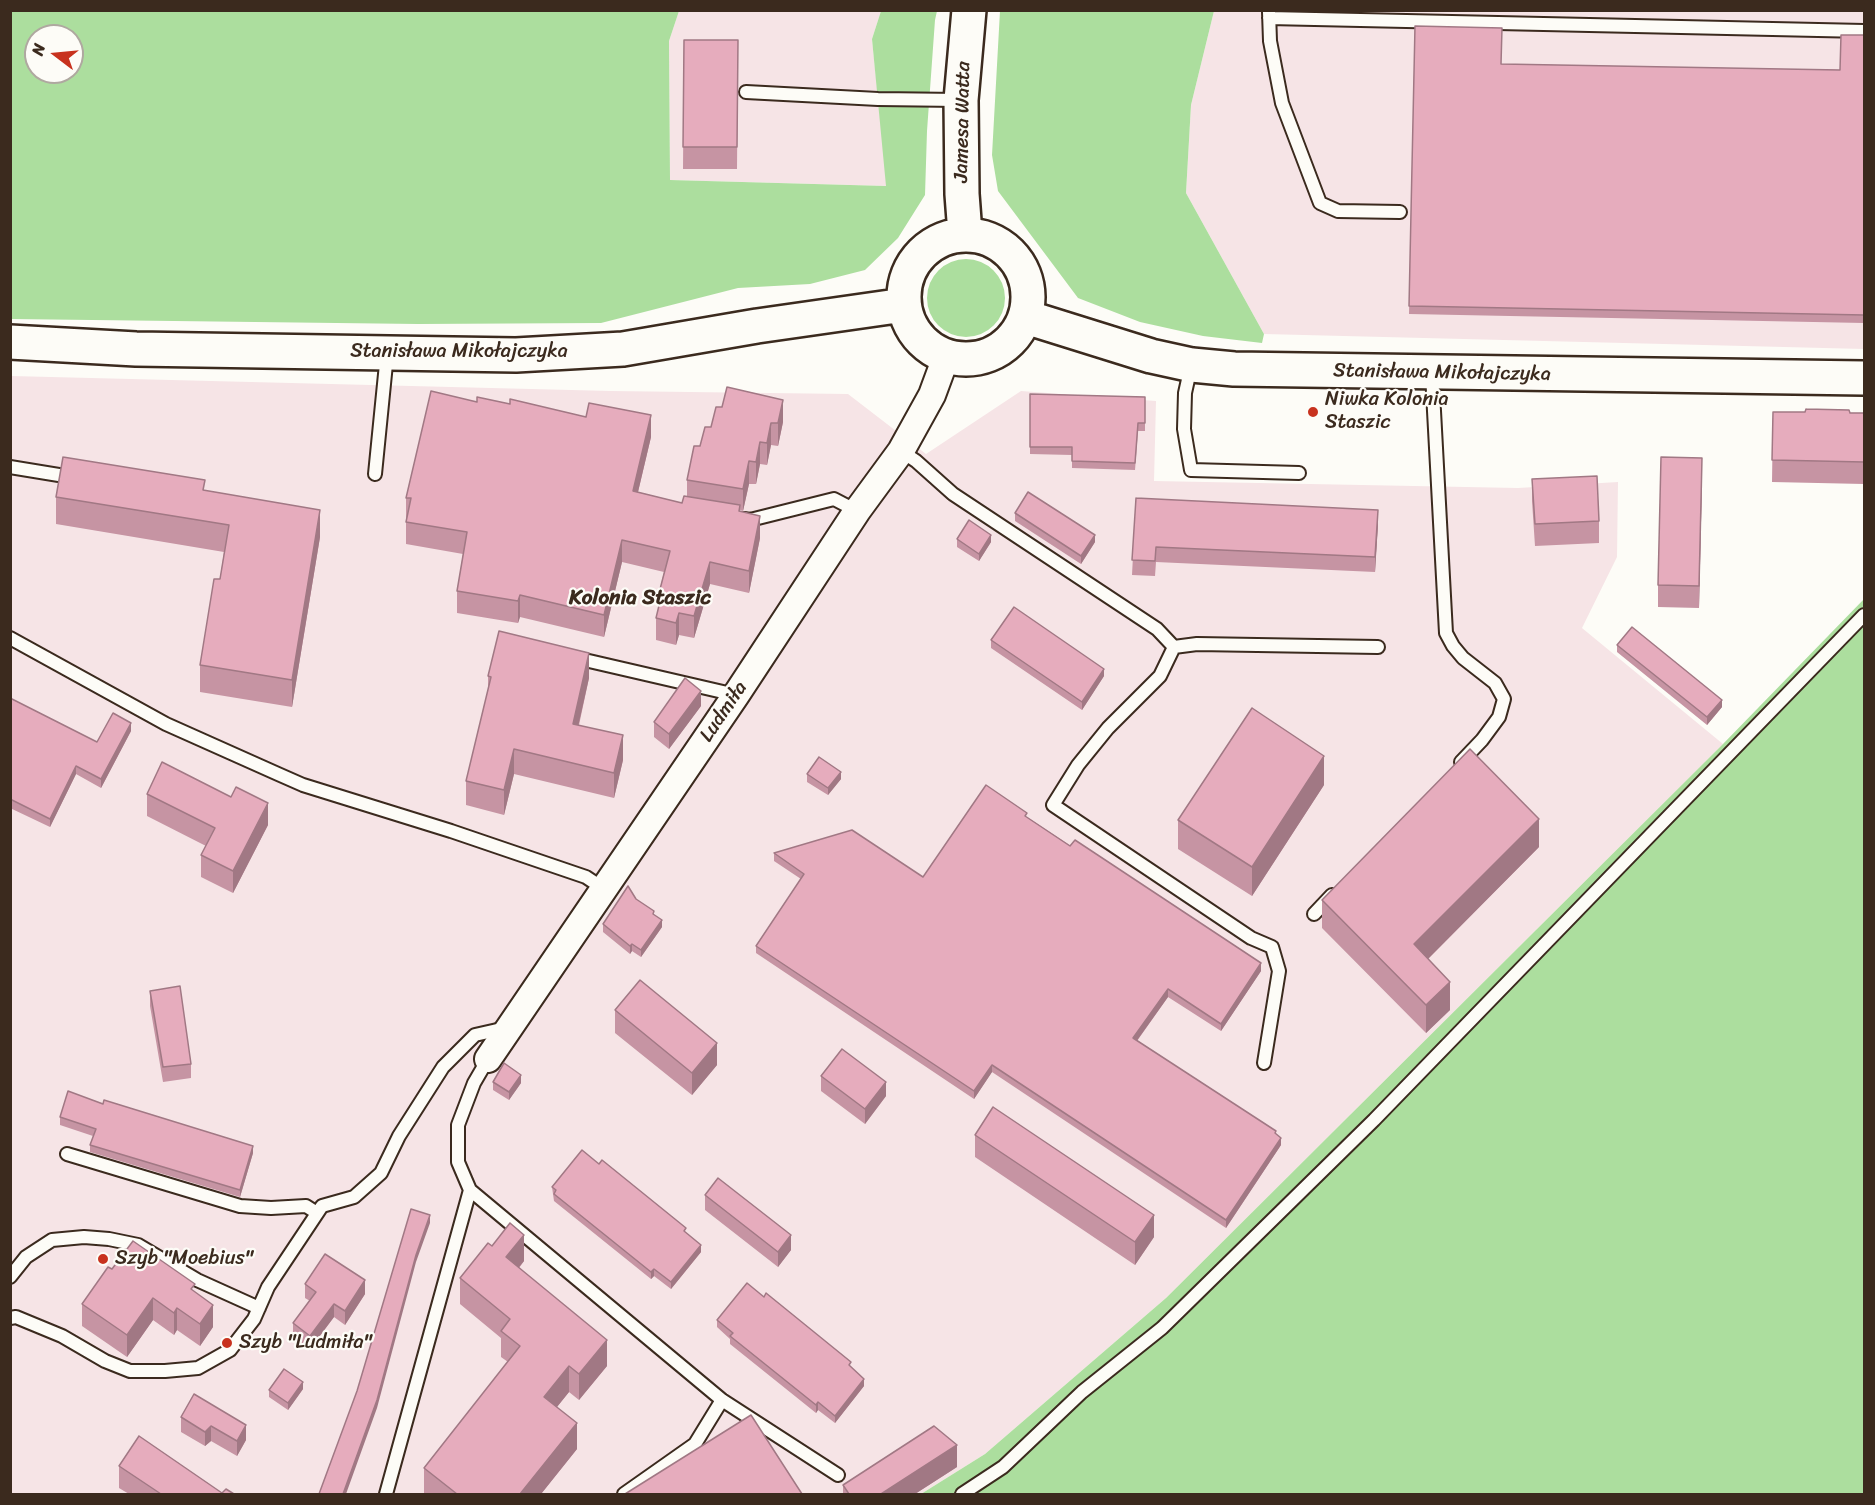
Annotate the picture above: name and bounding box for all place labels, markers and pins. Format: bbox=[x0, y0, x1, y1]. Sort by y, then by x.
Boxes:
place label: Niwka Kolonia Staszic bbox=[1325, 388, 1449, 435]
marker: Niwka Kolonia Staszic bbox=[1306, 405, 1320, 419]
place label: Szyb "Moebius" bbox=[115, 1247, 253, 1271]
marker: Szyb "Moebius" bbox=[96, 1252, 110, 1266]
place label: Szyb "Ludmiła" bbox=[239, 1331, 372, 1355]
marker: Szyb "Ludmiła" bbox=[220, 1336, 234, 1350]

